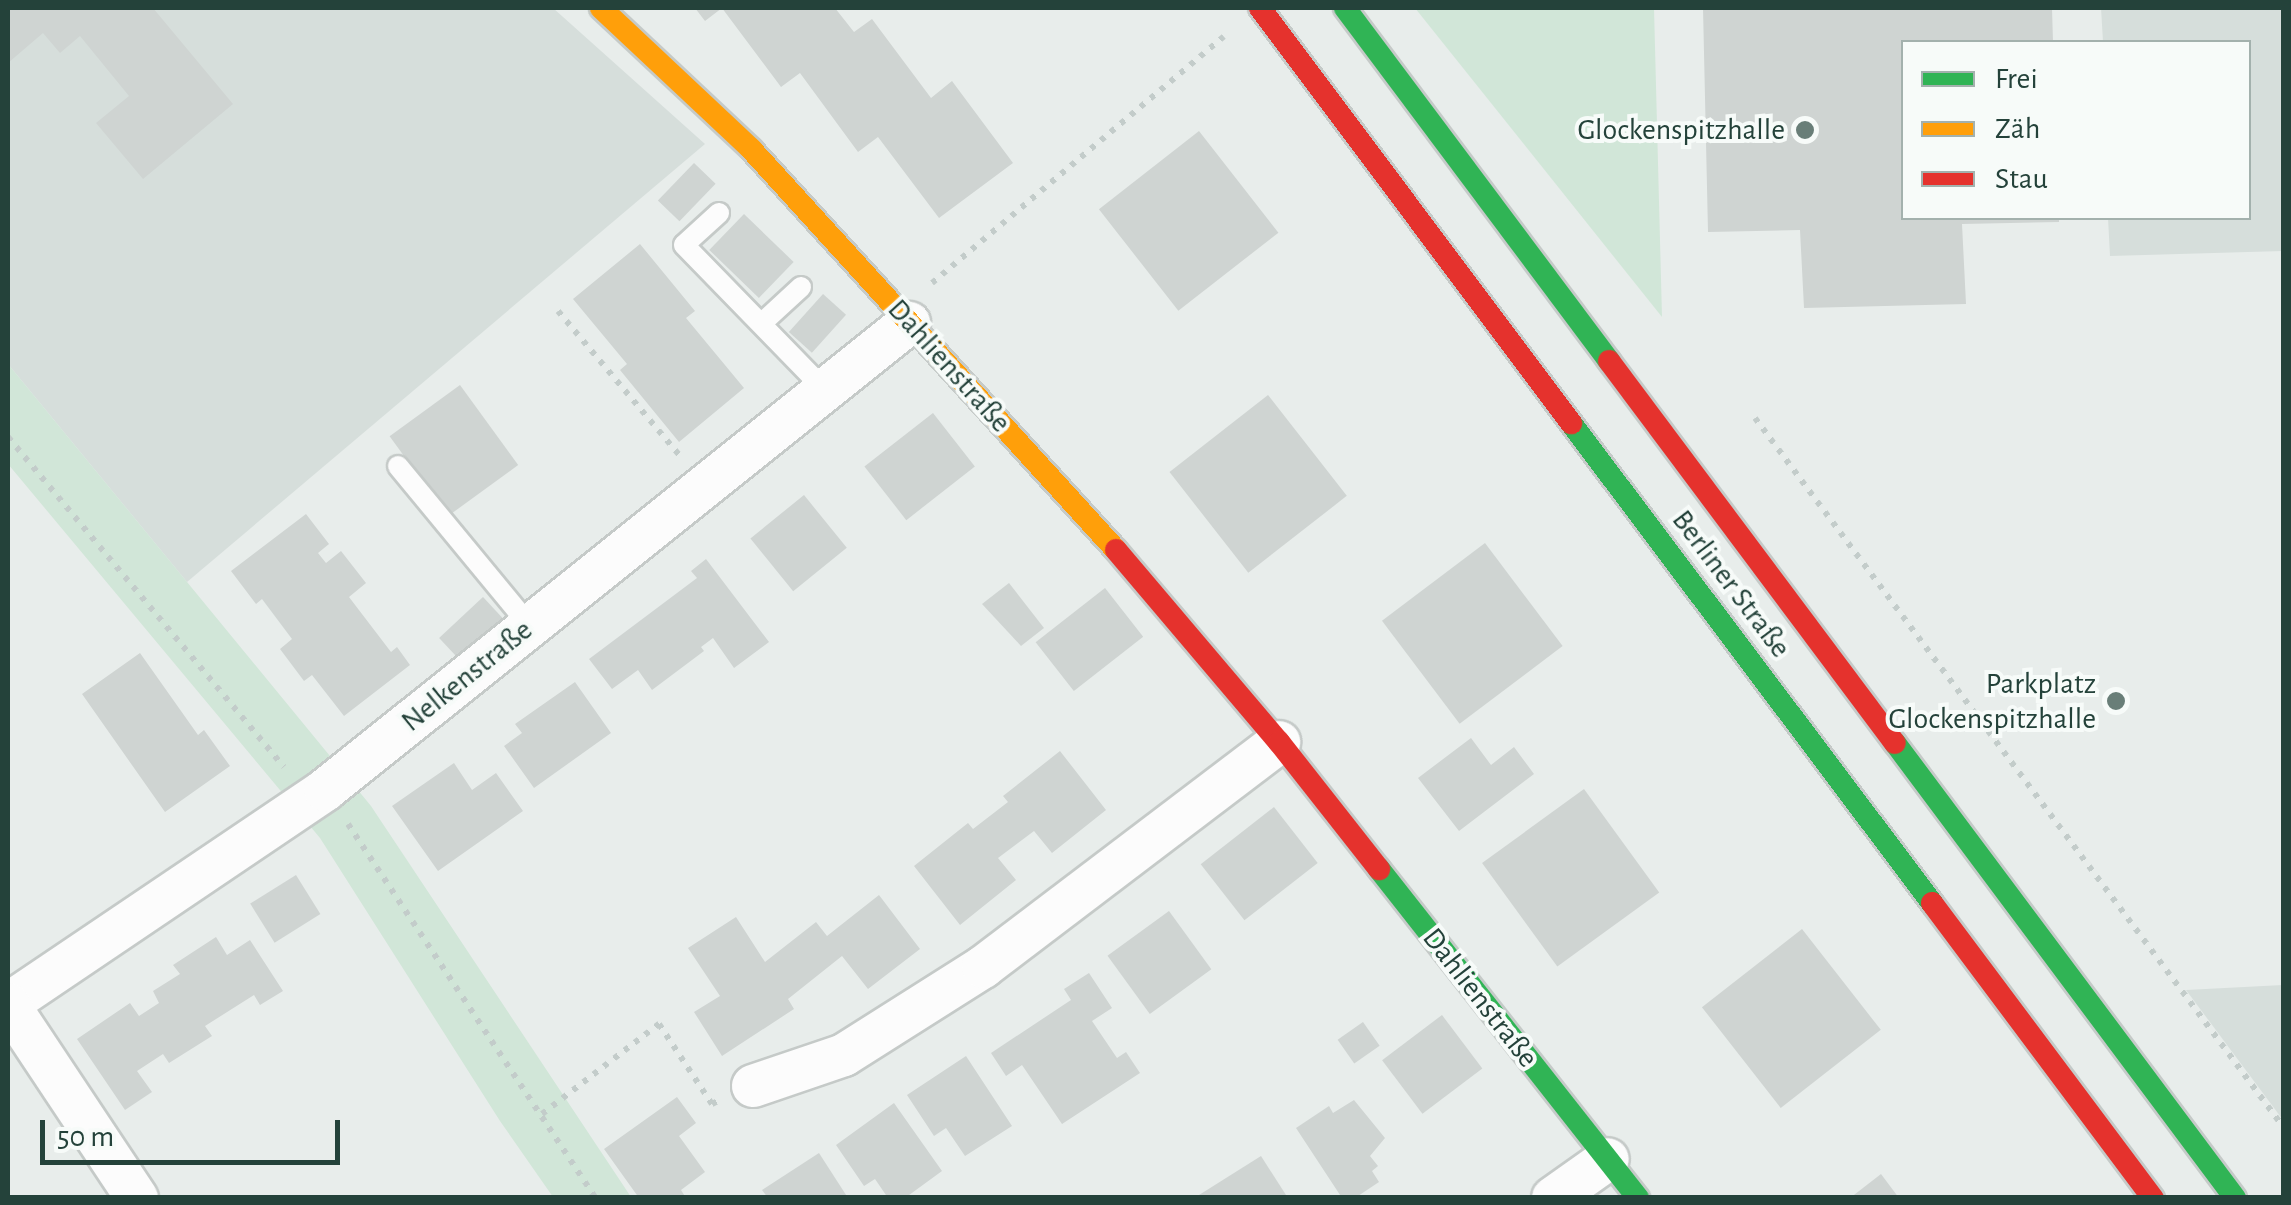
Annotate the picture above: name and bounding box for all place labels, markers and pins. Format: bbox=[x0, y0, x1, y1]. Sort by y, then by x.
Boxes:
place label: Glockenspitzhalle bbox=[1577, 112, 1785, 148]
marker: Glockenspitzhalle bbox=[1794, 119, 1816, 141]
place label: Parkplatz Glockenspitzhalle bbox=[1888, 666, 2096, 736]
marker: Parkplatz Glockenspitzhalle bbox=[2105, 690, 2127, 712]

